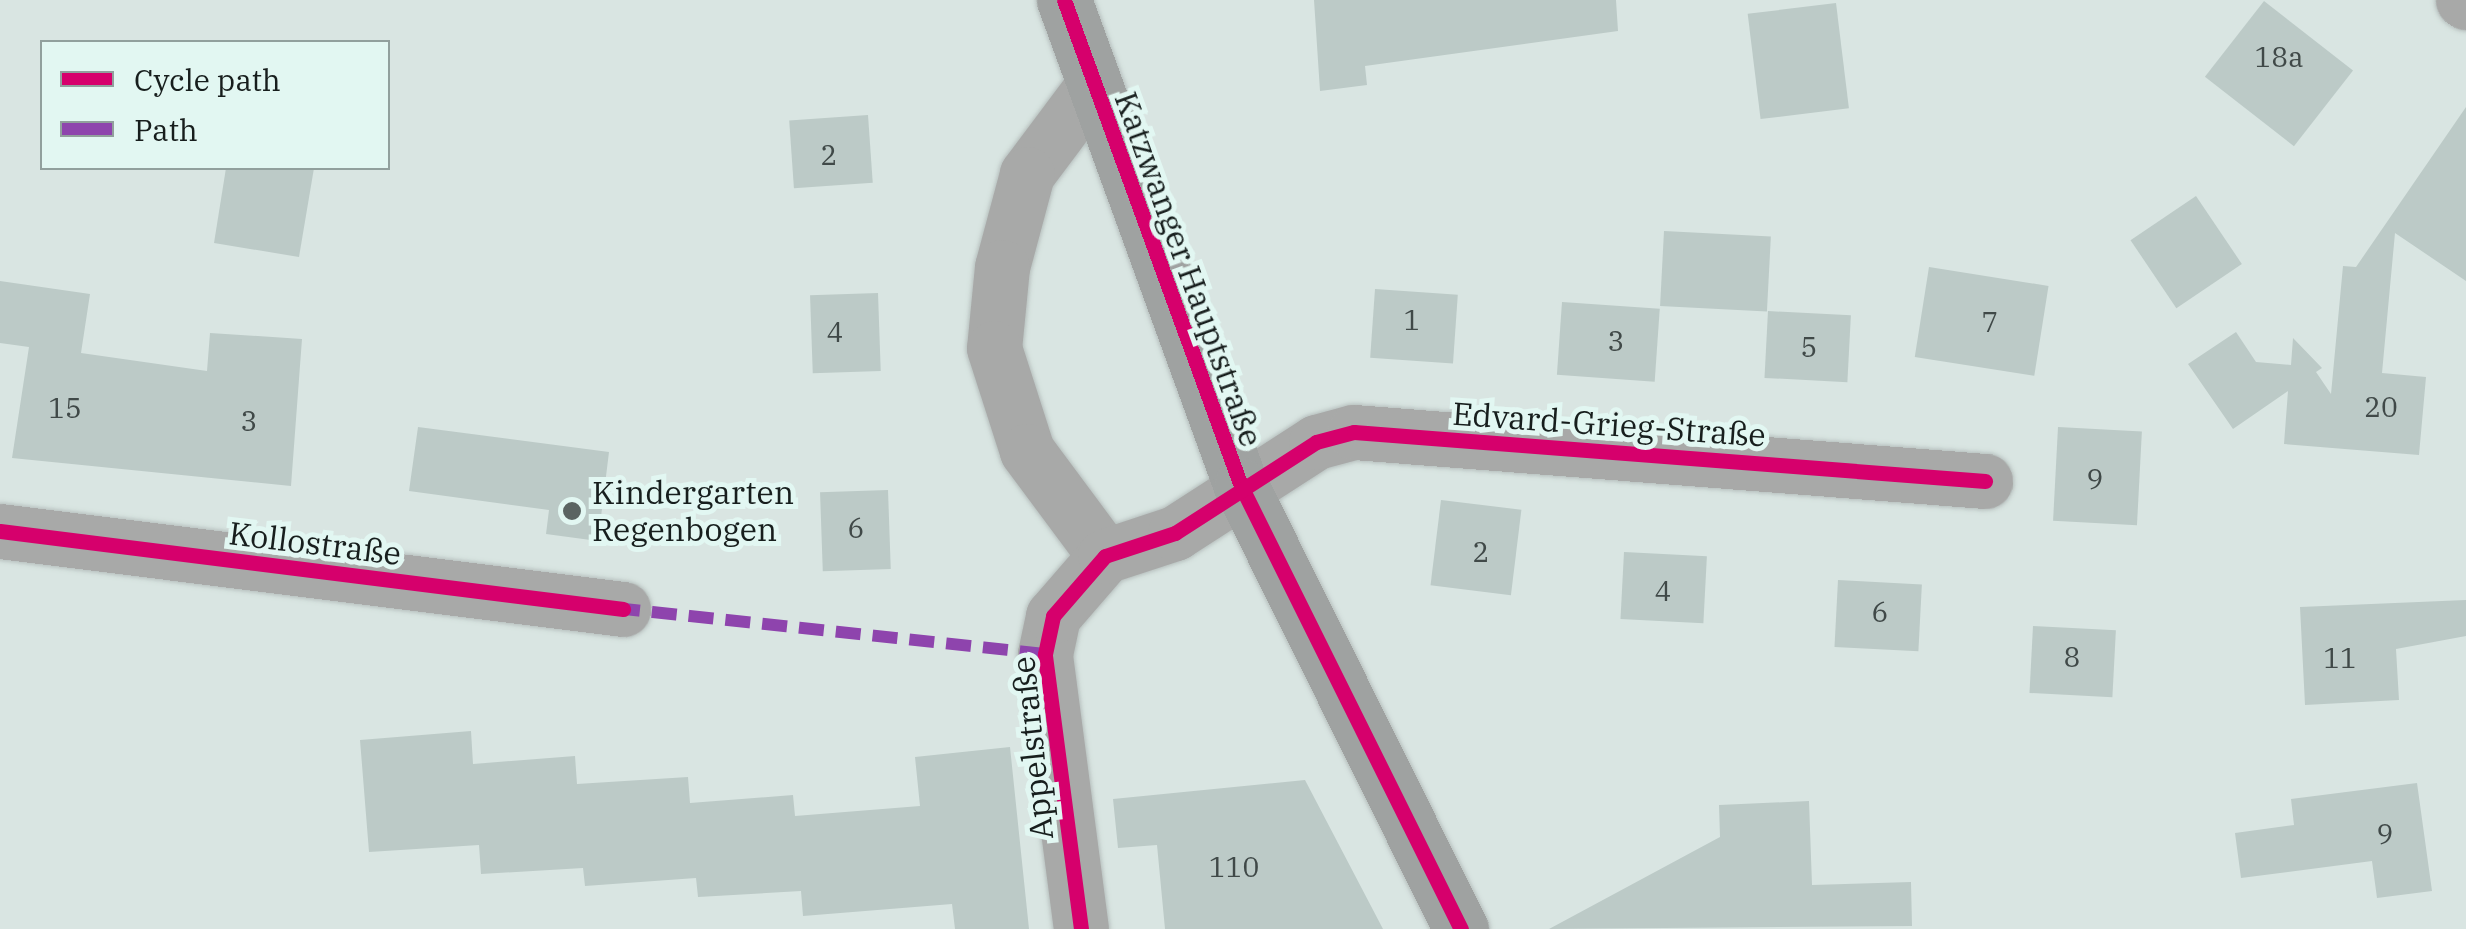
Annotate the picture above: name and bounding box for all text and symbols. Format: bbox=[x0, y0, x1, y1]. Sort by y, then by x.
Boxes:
legend bbox=[40, 40, 390, 170]
house number: 18a bbox=[2255, 40, 2303, 74]
text: Cycle path bbox=[134, 60, 281, 99]
street label: Katzwanger Hauptstraße bbox=[1107, 86, 1271, 452]
text: Path bbox=[134, 110, 198, 149]
house number: 2 bbox=[821, 138, 837, 172]
house number: 1 bbox=[1404, 303, 1420, 337]
house number: 7 bbox=[1982, 305, 1998, 339]
house number: 4 bbox=[827, 315, 843, 349]
house number: 3 bbox=[1608, 324, 1624, 358]
house number: 5 bbox=[1801, 330, 1817, 364]
house number: 20 bbox=[2364, 390, 2398, 424]
house number: 15 bbox=[48, 391, 82, 425]
street label: Edvard-Grieg-Straße bbox=[1451, 394, 1767, 454]
house number: 3 bbox=[241, 404, 257, 438]
house number: 9 bbox=[2087, 462, 2103, 496]
place label: Kindergarten Regenbogen bbox=[592, 474, 794, 549]
marker: Kindergarten Regenbogen bbox=[561, 500, 583, 522]
house number: 6 bbox=[848, 511, 864, 545]
street label: Kollostraße bbox=[227, 513, 403, 573]
house number: 2 bbox=[1473, 535, 1489, 569]
house number: 4 bbox=[1655, 574, 1671, 608]
house number: 6 bbox=[1872, 595, 1888, 629]
house number: 8 bbox=[2064, 640, 2080, 674]
house number: 11 bbox=[2323, 641, 2357, 675]
street label: Appelstraße bbox=[1003, 655, 1061, 841]
house number: 9 bbox=[2377, 817, 2393, 851]
house number: 110 bbox=[1209, 850, 1259, 884]

